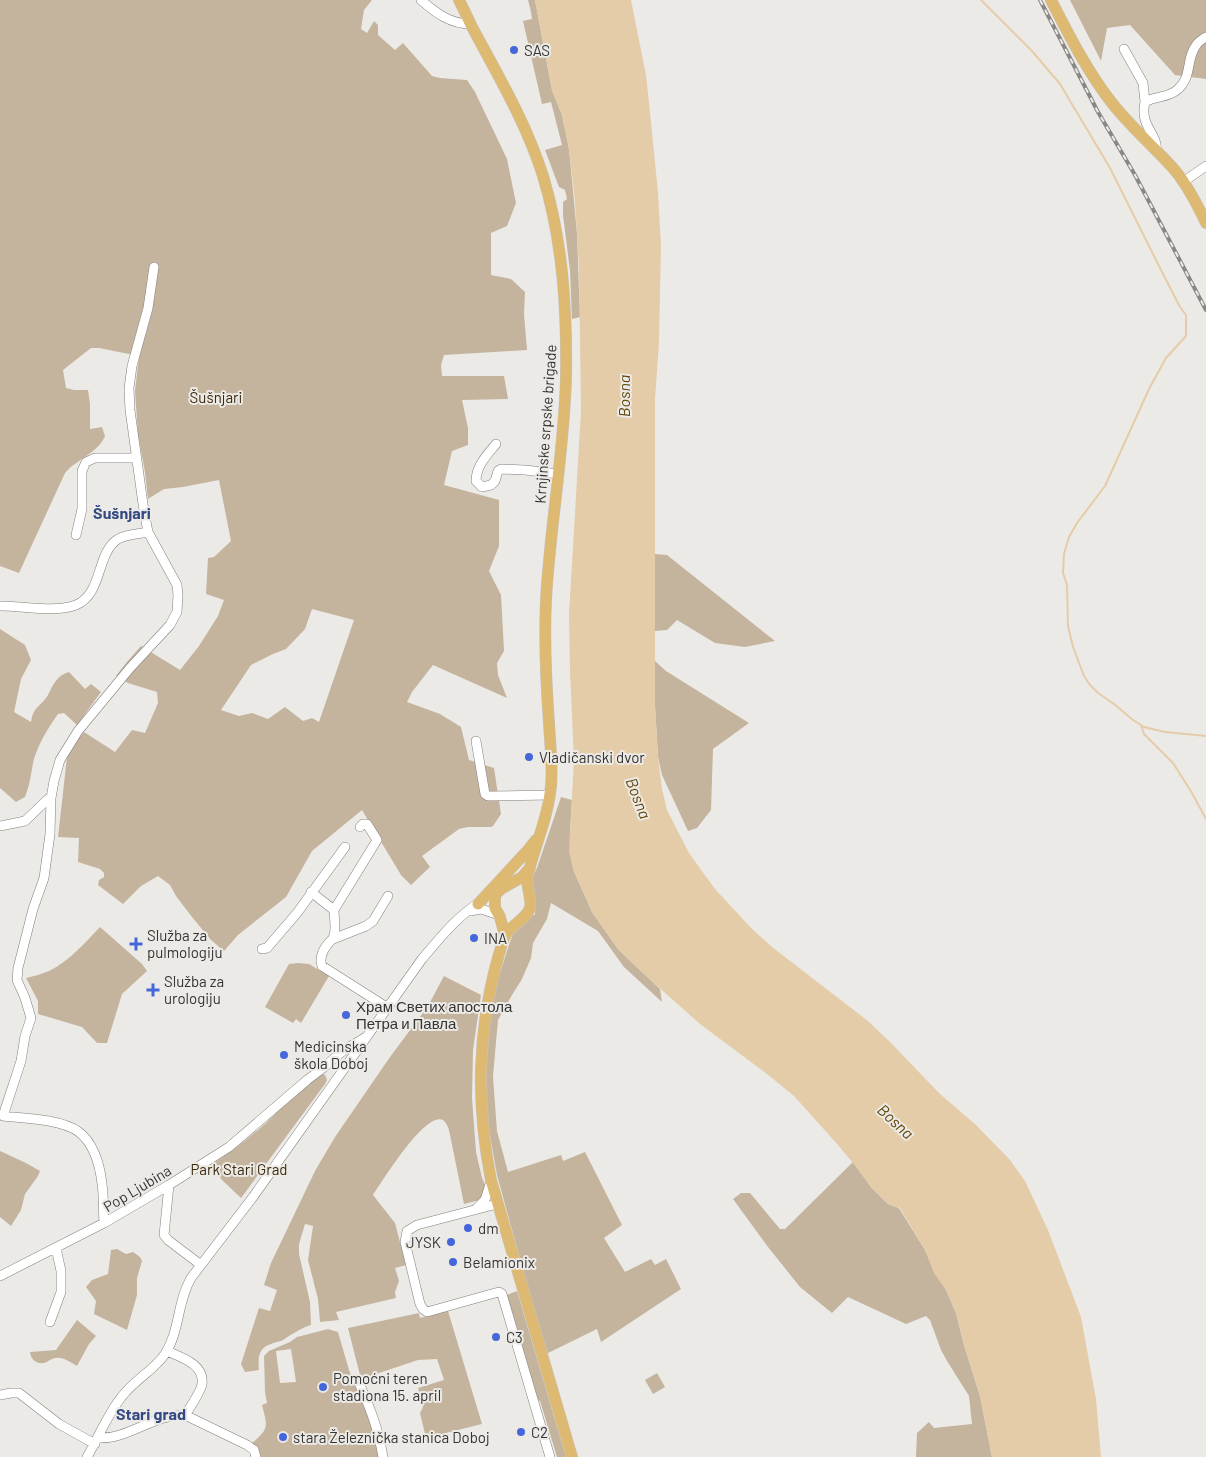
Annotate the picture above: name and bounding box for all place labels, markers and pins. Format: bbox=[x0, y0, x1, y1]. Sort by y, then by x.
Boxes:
place label: SAS bbox=[524, 41, 550, 59]
marker: SAS bbox=[508, 44, 520, 56]
place label: Vladičanski dvor bbox=[539, 748, 645, 766]
marker: Vladičanski dvor bbox=[523, 751, 535, 763]
place label: Služba za pulmologiju bbox=[147, 926, 222, 961]
place label: INA bbox=[484, 929, 507, 947]
marker: INA bbox=[468, 932, 480, 944]
marker: Služba za pulmologiju bbox=[129, 937, 143, 951]
place label: Služba za urologiju bbox=[164, 972, 224, 1007]
marker: Služba za urologiju bbox=[146, 983, 160, 997]
place label: Храм Светих апостола Петра и Павла bbox=[356, 997, 513, 1032]
marker: Храм Светих апостола Петра и Павла bbox=[340, 1009, 352, 1021]
place label: Medicinska škola Doboj bbox=[294, 1037, 368, 1072]
marker: Medicinska škola Doboj bbox=[278, 1049, 290, 1061]
place label: dm bbox=[478, 1219, 499, 1237]
marker: dm bbox=[462, 1222, 474, 1234]
place label: JYSK bbox=[406, 1233, 441, 1251]
marker: JYSK bbox=[445, 1236, 457, 1248]
place label: Belamionix bbox=[463, 1253, 535, 1271]
marker: Belamionix bbox=[447, 1256, 459, 1268]
place label: C3 bbox=[506, 1328, 523, 1346]
marker: C3 bbox=[490, 1331, 502, 1343]
place label: Pomoćni teren stadiona 15. april bbox=[333, 1369, 441, 1404]
marker: Pomoćni teren stadiona 15. april bbox=[317, 1381, 329, 1393]
place label: C2 bbox=[531, 1423, 548, 1441]
marker: C2 bbox=[515, 1426, 527, 1438]
place label: stara Železnička stanica Doboj bbox=[293, 1428, 490, 1446]
marker: stara Železnička stanica Doboj bbox=[277, 1431, 289, 1443]

